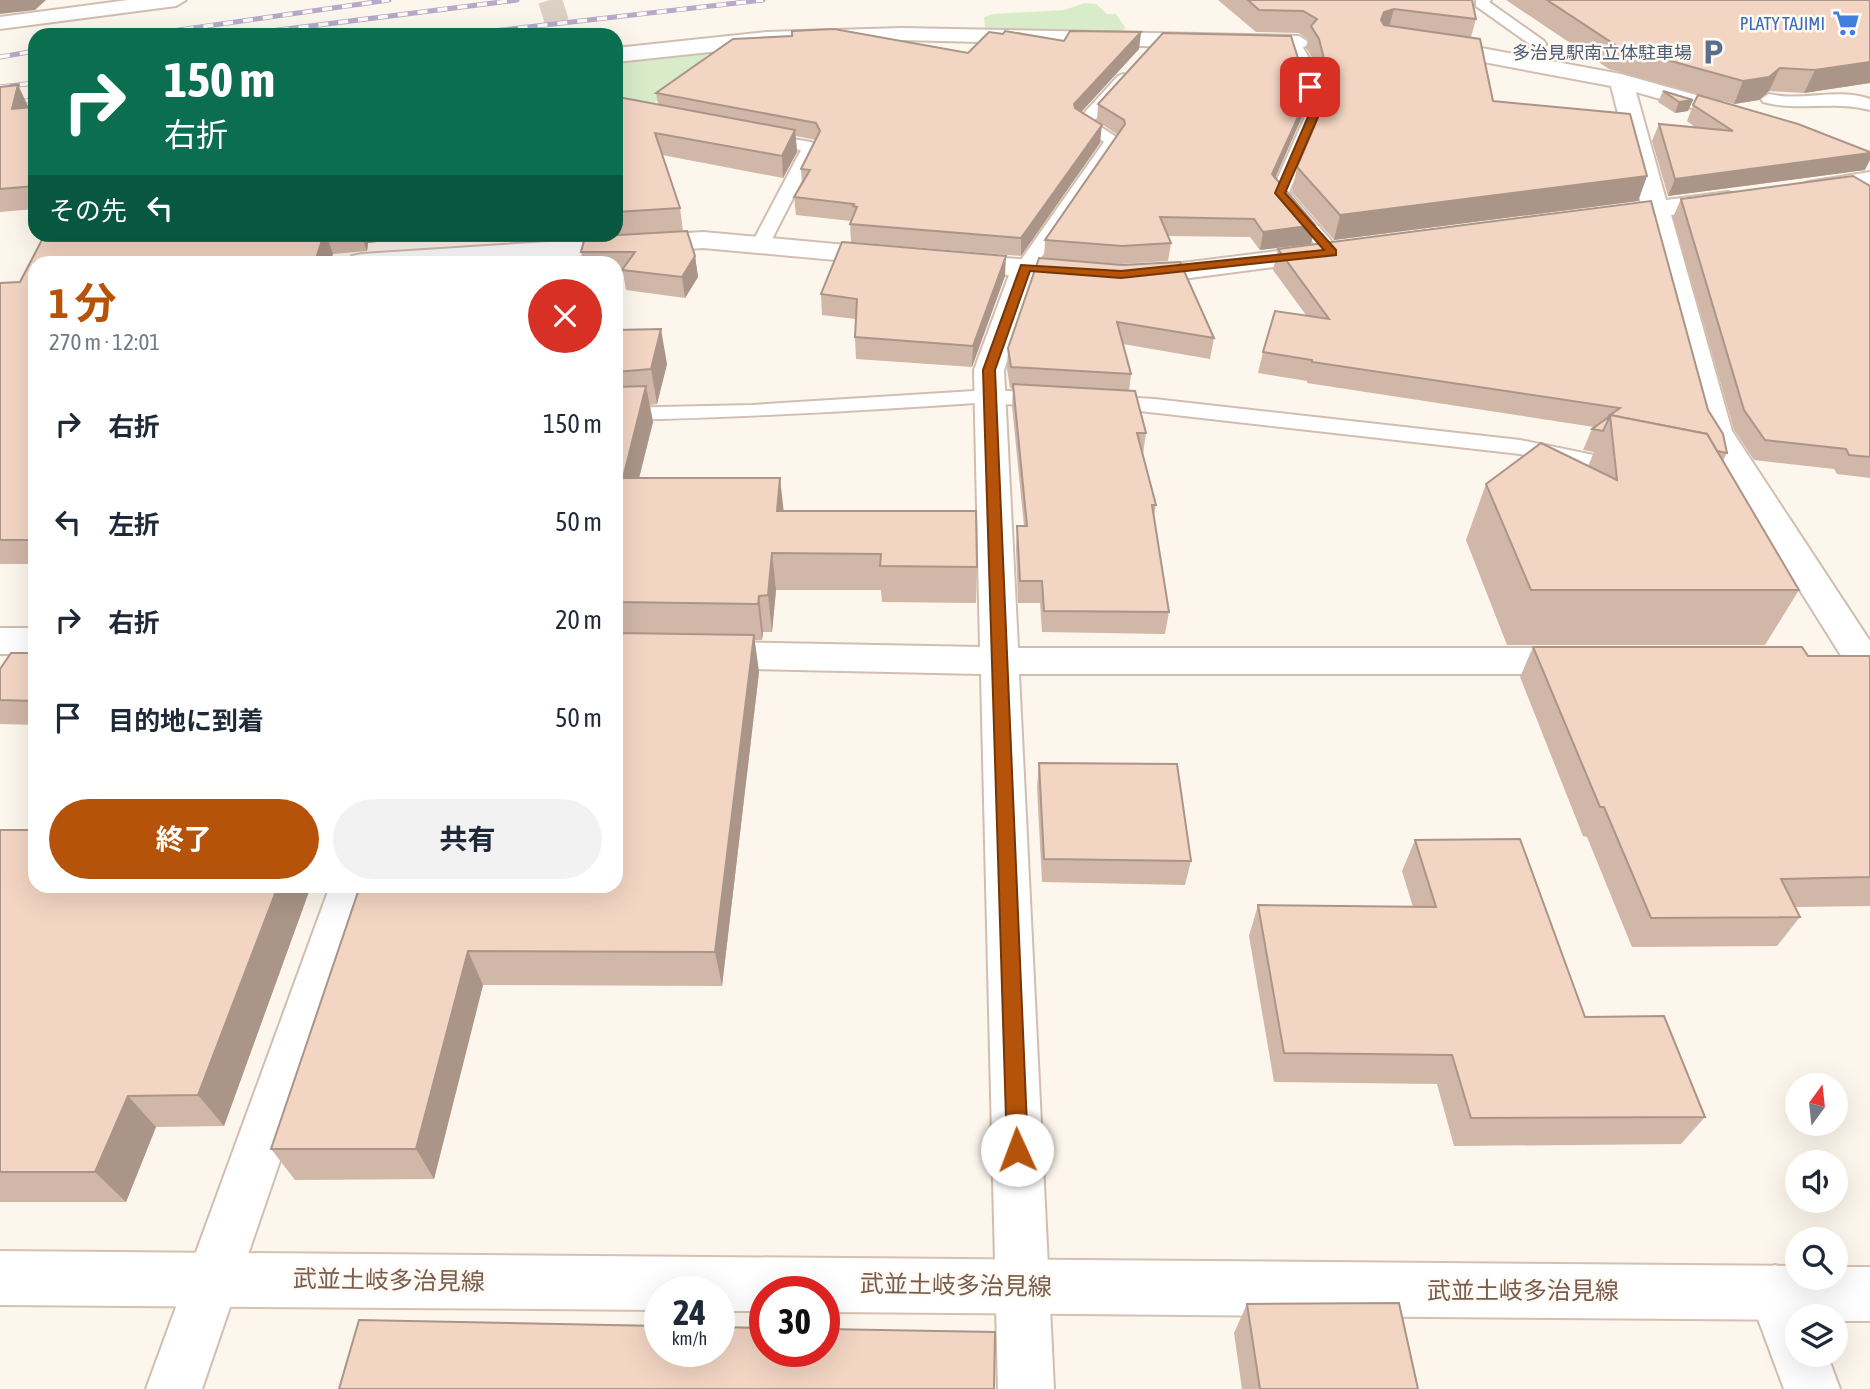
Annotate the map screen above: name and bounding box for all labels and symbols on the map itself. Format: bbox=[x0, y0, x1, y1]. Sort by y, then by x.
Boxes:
supermarket icon: PLATY TAJIMI bbox=[1831, 8, 1861, 38]
place label: PLATY TAJIMI bbox=[1740, 13, 1825, 34]
parking icon: 多治見駅南立体駐車場 bbox=[1698, 37, 1728, 67]
place label: 多治見駅南立体駐車場 bbox=[1512, 42, 1692, 63]
pin bbox=[1280, 57, 1340, 117]
north arrow bbox=[1785, 1073, 1848, 1136]
position arrow bbox=[980, 1113, 1054, 1187]
street label: 武並土岐多治見線 bbox=[293, 1265, 485, 1295]
street label: 武並土岐多治見線 bbox=[860, 1270, 1052, 1300]
speed limit sign: 30 bbox=[749, 1276, 840, 1367]
street label: 武並土岐多治見線 bbox=[1427, 1277, 1619, 1304]

